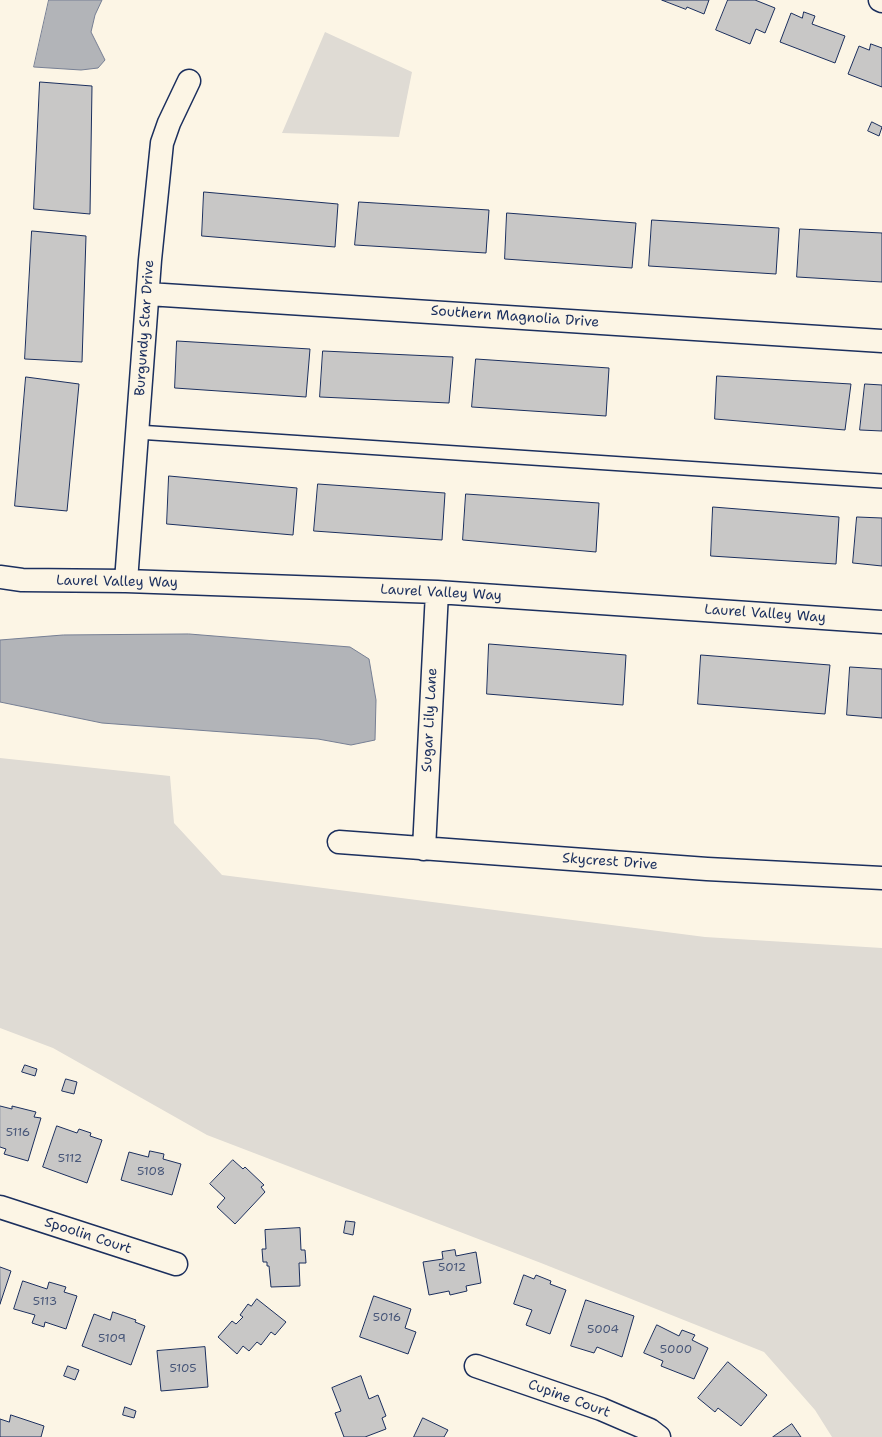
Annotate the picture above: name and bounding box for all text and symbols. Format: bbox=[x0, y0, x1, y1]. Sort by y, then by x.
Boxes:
street label: Burgundy Star Drive bbox=[132, 259, 158, 397]
street label: Southern Magnolia Drive bbox=[430, 303, 600, 331]
street label: Laurel Valley Way bbox=[56, 573, 178, 591]
street label: Laurel Valley Way bbox=[380, 581, 502, 605]
street label: Laurel Valley Way bbox=[704, 601, 826, 627]
street label: Sugar Lily Lane bbox=[419, 667, 441, 773]
street label: Skycrest Drive bbox=[562, 850, 658, 874]
house number: 5116 bbox=[6, 1126, 30, 1140]
house number: 5112 bbox=[58, 1152, 82, 1166]
house number: 5108 bbox=[137, 1165, 165, 1179]
street label: Spoolin Court bbox=[42, 1214, 134, 1258]
house number: 5012 bbox=[438, 1261, 466, 1275]
house number: 5113 bbox=[33, 1295, 57, 1309]
house number: 5016 bbox=[373, 1311, 401, 1325]
house number: 5004 bbox=[587, 1323, 619, 1337]
house number: 5109 bbox=[98, 1332, 126, 1346]
house number: 5000 bbox=[660, 1343, 692, 1357]
house number: 5105 bbox=[169, 1362, 197, 1376]
street label: Cupine Court bbox=[526, 1376, 612, 1422]

